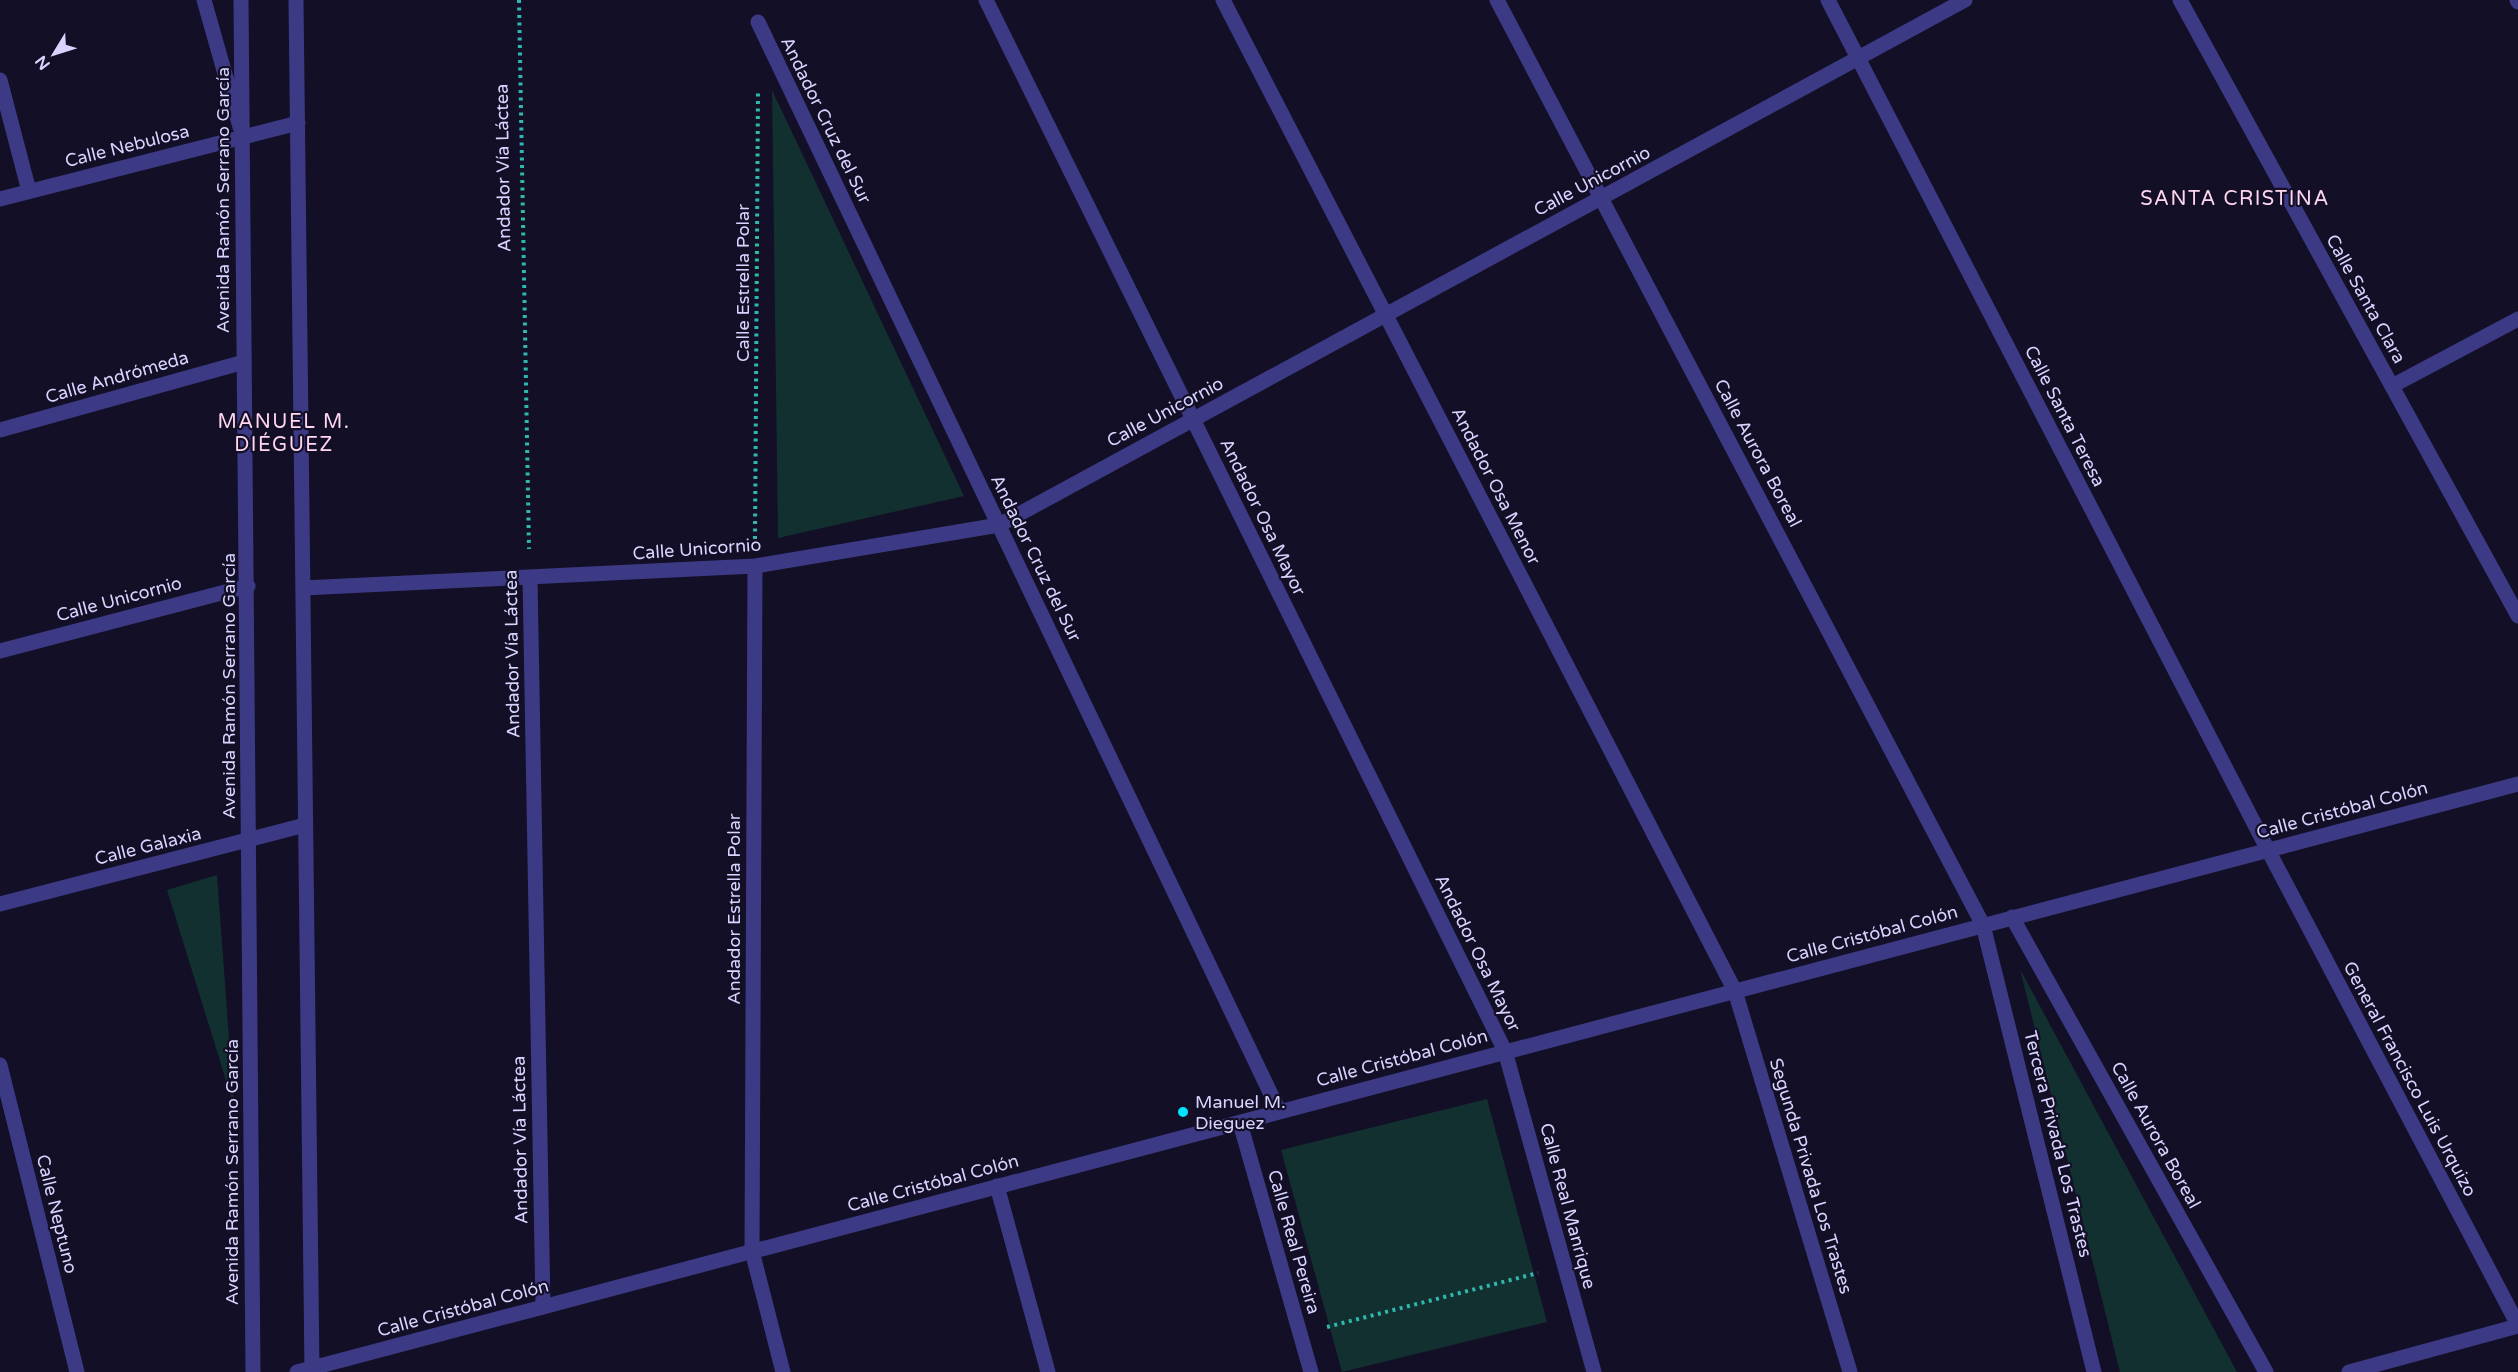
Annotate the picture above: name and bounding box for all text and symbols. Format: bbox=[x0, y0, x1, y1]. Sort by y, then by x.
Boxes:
north arrow bbox=[24, 24, 84, 84]
street label: Andador Cruz del Sur bbox=[776, 33, 876, 207]
text: N bbox=[31, 51, 55, 74]
street label: Avenida Ramón Serrano García bbox=[212, 67, 234, 333]
street label: Andador Vía Láctea bbox=[491, 84, 515, 252]
street label: Calle Nebulosa bbox=[63, 120, 191, 172]
street label: Calle Unicornio bbox=[1530, 141, 1654, 221]
district label: SANTA CRISTINA bbox=[2140, 187, 2330, 211]
street label: Calle Estrella Polar bbox=[732, 204, 754, 362]
street label: Calle Santa Clara bbox=[2321, 231, 2411, 367]
street label: Calle Santa Teresa bbox=[2020, 342, 2110, 490]
street label: Calle Andrómeda bbox=[43, 346, 191, 408]
street label: Calle Unicornio bbox=[1103, 372, 1227, 452]
street label: Calle Aurora Boreal bbox=[1710, 375, 1806, 531]
street label: Andador Osa Menor bbox=[1447, 404, 1545, 568]
district label: MANUEL M. DIÉGUEZ bbox=[218, 410, 350, 457]
street label: Andador Osa Mayor bbox=[1215, 435, 1311, 599]
street label: Andador Cruz del Sur bbox=[986, 471, 1086, 645]
street label: Calle Unicornio bbox=[632, 534, 762, 564]
street label: Avenida Ramón Serrano García bbox=[218, 553, 240, 819]
street label: Andador Vía Láctea bbox=[500, 570, 524, 738]
street label: Calle Unicornio bbox=[54, 572, 184, 626]
street label: Calle Cristóbal Colón bbox=[2254, 777, 2430, 843]
street label: Andador Estrella Polar bbox=[723, 813, 745, 1005]
street label: Calle Galaxia bbox=[92, 822, 204, 870]
street label: Andador Osa Mayor bbox=[1430, 871, 1526, 1035]
street label: Calle Cristóbal Colón bbox=[1784, 901, 1960, 967]
street label: General Francisco Luis Urquizo bbox=[2339, 958, 2482, 1200]
street label: Calle Cristóbal Colón bbox=[1314, 1025, 1490, 1091]
street label: Tercera Privada Los Trastes bbox=[2019, 1028, 2097, 1260]
street label: Avenida Ramón Serrano García bbox=[221, 1039, 243, 1305]
street label: Segunda Privada Los Trastes bbox=[1765, 1055, 1857, 1297]
street label: Andador Vía Láctea bbox=[508, 1056, 532, 1224]
street label: Calle Aurora Boreal bbox=[2106, 1058, 2206, 1212]
place label: Manuel M. Dieguez bbox=[1195, 1091, 1286, 1134]
marker: Manuel M. Dieguez bbox=[1176, 1105, 1190, 1119]
street label: Calle Real Manrique bbox=[1535, 1121, 1601, 1291]
street label: Calle Cristóbal Colón bbox=[845, 1150, 1021, 1216]
street label: Calle Neptuno bbox=[32, 1152, 82, 1276]
street label: Calle Real Pereira bbox=[1263, 1167, 1325, 1317]
street label: Calle Cristóbal Colón bbox=[375, 1275, 551, 1341]

